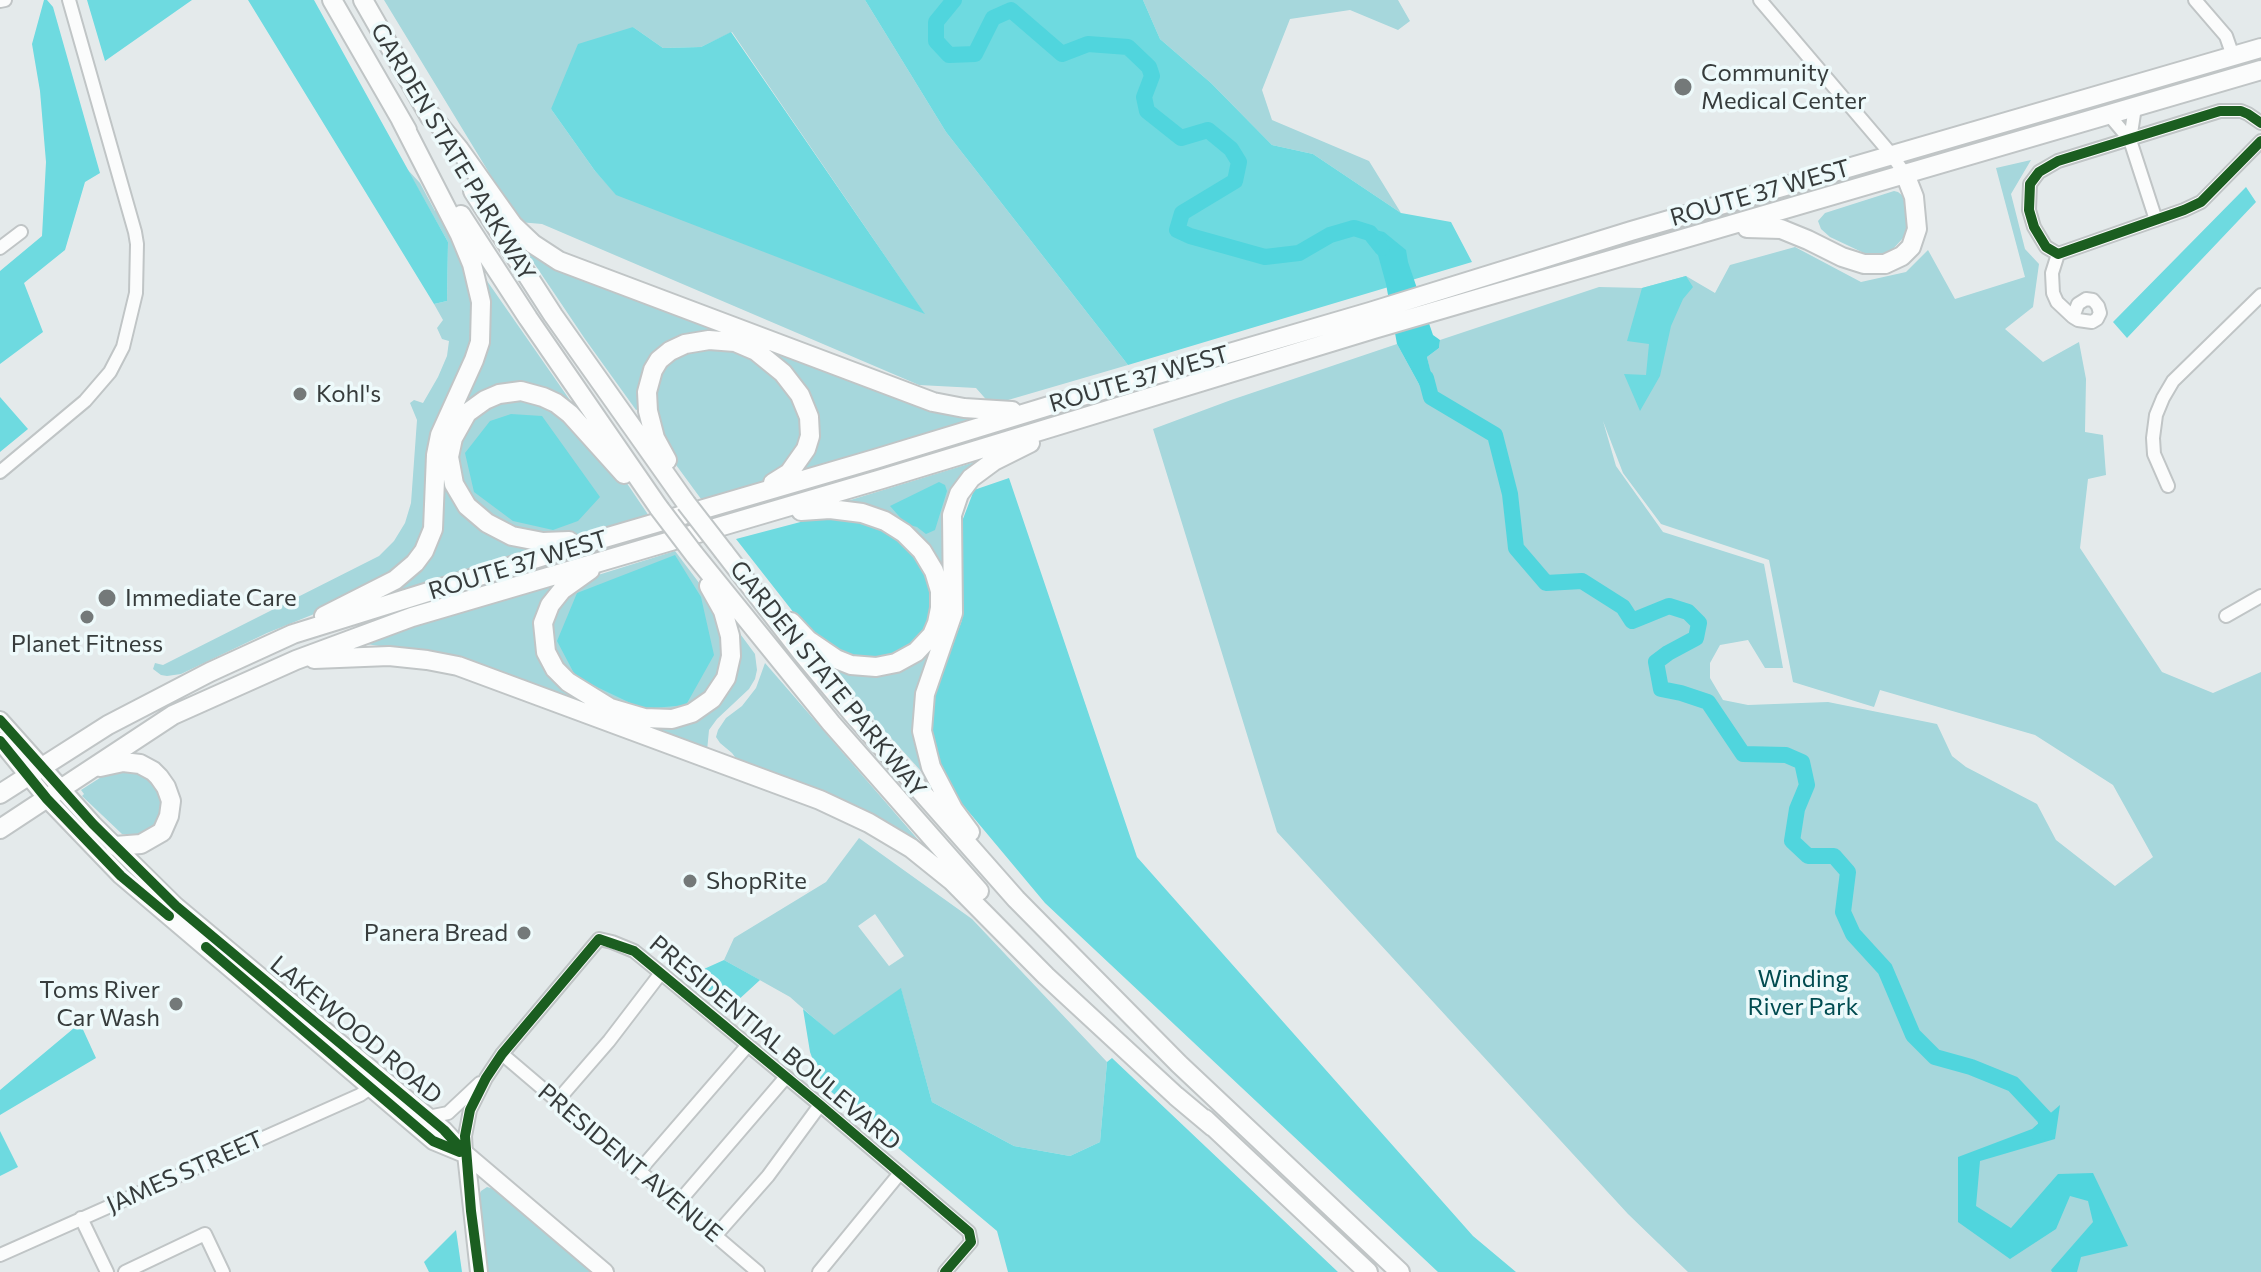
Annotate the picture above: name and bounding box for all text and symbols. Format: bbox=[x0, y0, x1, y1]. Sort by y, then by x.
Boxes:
street label: GARDEN STATE PARKWAY bbox=[364, 18, 542, 286]
place label: Community Medical Center bbox=[1701, 59, 1866, 115]
marker: Community Medical Center bbox=[1672, 76, 1694, 98]
street label: ROUTE 37 WEST bbox=[1667, 154, 1853, 232]
street label: ROUTE 37 WEST bbox=[1046, 340, 1232, 418]
place label: Kohl's bbox=[316, 380, 381, 408]
marker: Kohl's bbox=[291, 385, 309, 403]
street label: ROUTE 37 WEST bbox=[425, 524, 611, 606]
street label: GARDEN STATE PARKWAY bbox=[724, 555, 932, 803]
place label: Immediate Care bbox=[125, 584, 297, 612]
marker: Immediate Care bbox=[96, 587, 118, 609]
marker: Planet Fitness bbox=[78, 608, 96, 626]
place label: Planet Fitness bbox=[11, 630, 163, 658]
place label: ShopRite bbox=[706, 867, 807, 895]
marker: ShopRite bbox=[681, 872, 699, 890]
place label: Panera Bread bbox=[364, 919, 508, 947]
marker: Panera Bread bbox=[515, 924, 533, 942]
street label: PRESIDENTIAL BOULEVARD bbox=[644, 929, 906, 1157]
street label: LAKEWOOD ROAD bbox=[264, 950, 448, 1110]
park label: Winding River Park bbox=[1747, 965, 1859, 1021]
place label: Toms River Car Wash bbox=[39, 976, 160, 1032]
marker: Toms River Car Wash bbox=[167, 995, 185, 1013]
street label: PRESIDENT AVENUE bbox=[532, 1078, 728, 1248]
street label: JAMES STREET bbox=[102, 1125, 268, 1219]

